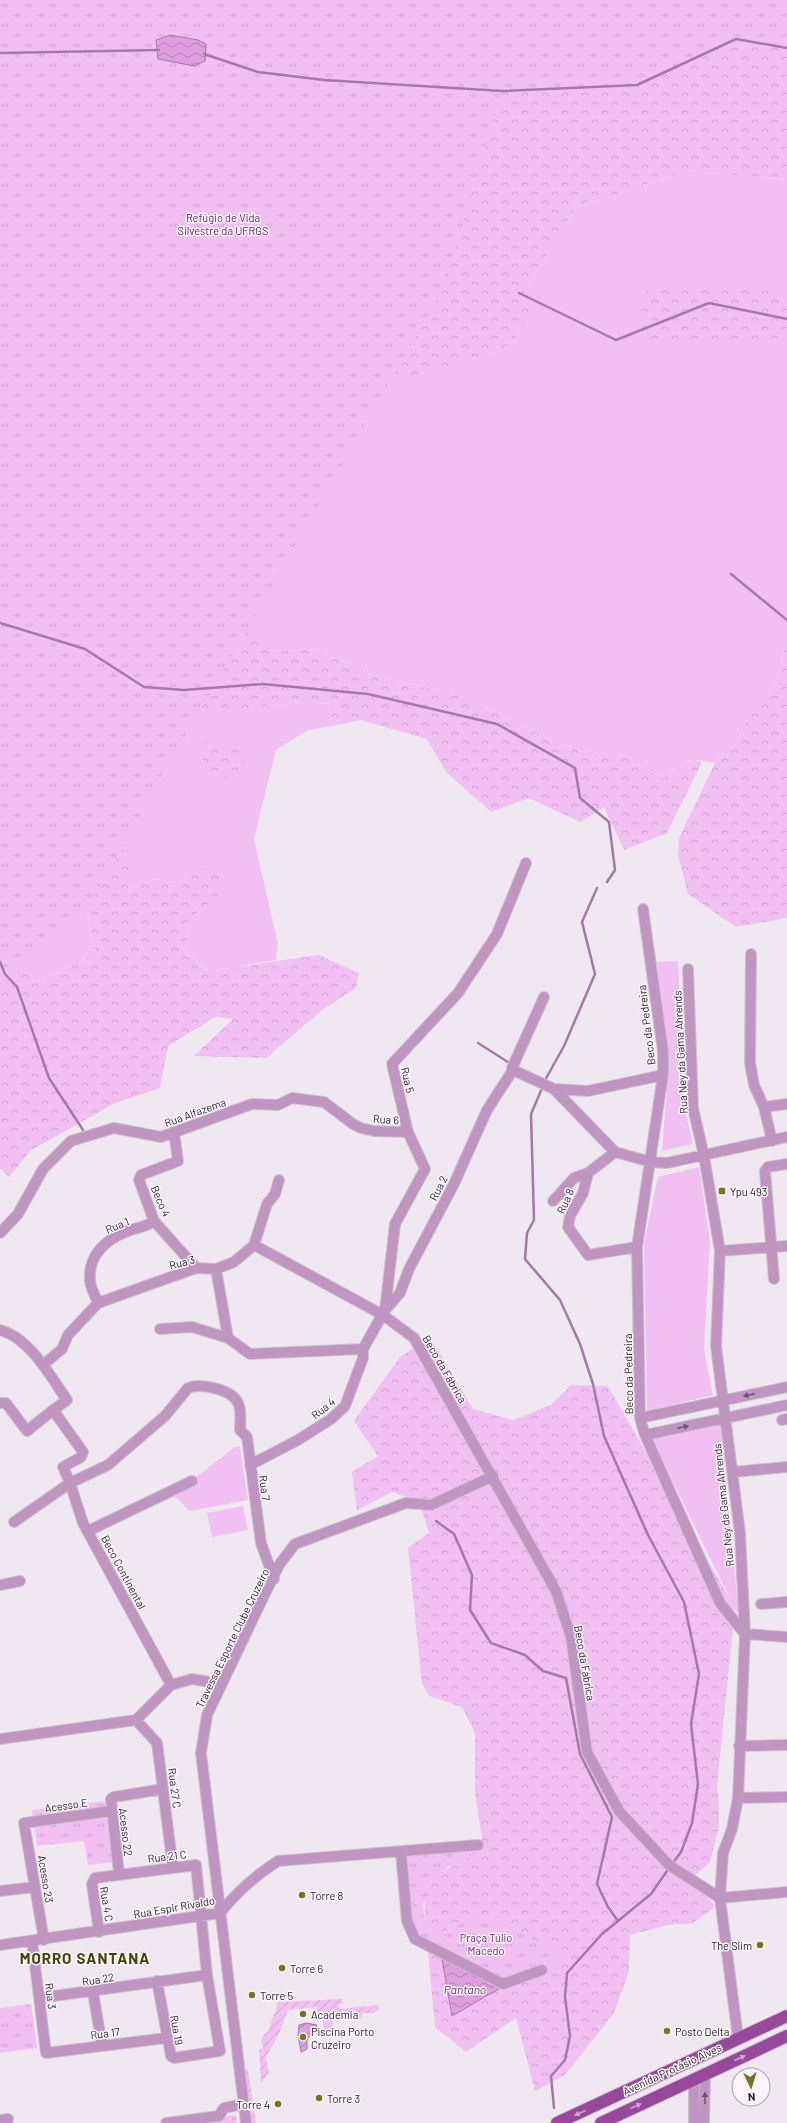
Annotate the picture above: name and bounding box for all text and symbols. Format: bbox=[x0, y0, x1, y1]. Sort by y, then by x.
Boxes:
park label: Refúgio de Vida Silvestre da UFRGS bbox=[178, 211, 268, 237]
street label: Beco da Pedreira bbox=[635, 984, 657, 1066]
street label: Rua Ney da Gama Ahrends bbox=[670, 990, 690, 1114]
street label: Rua 5 bbox=[399, 1066, 417, 1095]
street label: Rua Alfazema bbox=[162, 1095, 228, 1129]
street label: Rua 6 bbox=[373, 1112, 400, 1126]
street label: Rua 2 bbox=[426, 1173, 450, 1203]
street label: Beco 4 bbox=[149, 1183, 173, 1219]
place label: Ypu 493 bbox=[730, 1185, 767, 1198]
street label: Rua 8 bbox=[554, 1186, 576, 1216]
marker: Ypu 493 bbox=[717, 1186, 727, 1196]
street label: Rua 1 bbox=[103, 1214, 131, 1236]
street label: Rua 3 bbox=[168, 1252, 196, 1272]
street label: Beco da Fábrica bbox=[420, 1333, 470, 1405]
street label: Beco da Pedreira bbox=[621, 1333, 635, 1415]
one-way arrow bbox=[743, 1393, 755, 1399]
street label: Rua 4 bbox=[309, 1395, 337, 1421]
one-way arrow bbox=[677, 1423, 689, 1429]
street label: Rua Ney da Gama Ahrends bbox=[710, 1443, 736, 1567]
street label: Rua 7 bbox=[257, 1474, 273, 1502]
street label: Beco Continental bbox=[99, 1533, 149, 1611]
street label: Travessa Esporte Clube Cruzeiro bbox=[193, 1566, 271, 1710]
street label: Beco da Fábrica bbox=[572, 1624, 598, 1702]
street label: Rua 27 C bbox=[166, 1767, 184, 1809]
street label: Acesso E bbox=[44, 1796, 89, 1814]
street label: Acesso 22 bbox=[117, 1807, 135, 1857]
street label: Rua 21 C bbox=[147, 1847, 187, 1865]
street label: Acesso 23 bbox=[36, 1854, 56, 1904]
street label: Rua 4 C bbox=[98, 1886, 116, 1922]
place label: Torre 8 bbox=[310, 1889, 343, 1902]
marker: Torre 8 bbox=[297, 1890, 307, 1900]
street label: Rua Espir Rivaldo bbox=[132, 1893, 216, 1921]
park label: Praça Túlio Macedo bbox=[460, 1931, 512, 1957]
place label: The Slim bbox=[711, 1939, 752, 1952]
marker: The Slim bbox=[755, 1940, 765, 1950]
district label: MORRO SANTANA bbox=[20, 1949, 150, 1967]
place label: Torre 6 bbox=[290, 1962, 323, 1975]
marker: Torre 6 bbox=[277, 1963, 287, 1973]
street label: Rua 22 bbox=[81, 1970, 115, 1988]
street label: Rua 3 bbox=[43, 1982, 59, 2010]
water label: Pantano bbox=[444, 1982, 486, 1996]
place label: Torre 5 bbox=[260, 1989, 293, 2002]
marker: Torre 5 bbox=[247, 1990, 257, 2000]
place label: Academia bbox=[311, 2008, 358, 2021]
marker: Academia bbox=[298, 2009, 308, 2019]
street label: Rua 19 bbox=[168, 2014, 186, 2046]
street label: Rua 17 bbox=[90, 2025, 120, 2041]
place label: Piscina Porto Cruzeiro bbox=[311, 2025, 374, 2051]
place label: Posto Delta bbox=[675, 2025, 729, 2038]
marker: Posto Delta bbox=[662, 2026, 672, 2036]
marker: Piscina Porto Cruzeiro bbox=[298, 2032, 308, 2042]
street label: Avenida Protásio Alves bbox=[621, 2040, 723, 2098]
one-way arrow bbox=[735, 2055, 746, 2061]
north arrow bbox=[731, 2067, 771, 2107]
one-way arrow bbox=[702, 2091, 708, 2104]
text: N bbox=[748, 2091, 756, 2104]
place label: Torre 3 bbox=[327, 2092, 360, 2105]
marker: Torre 3 bbox=[314, 2093, 324, 2103]
place label: Torre 4 bbox=[236, 2098, 270, 2111]
marker: Torre 4 bbox=[273, 2099, 283, 2109]
one-way arrow bbox=[631, 2103, 642, 2109]
one-way arrow bbox=[574, 2110, 585, 2116]

